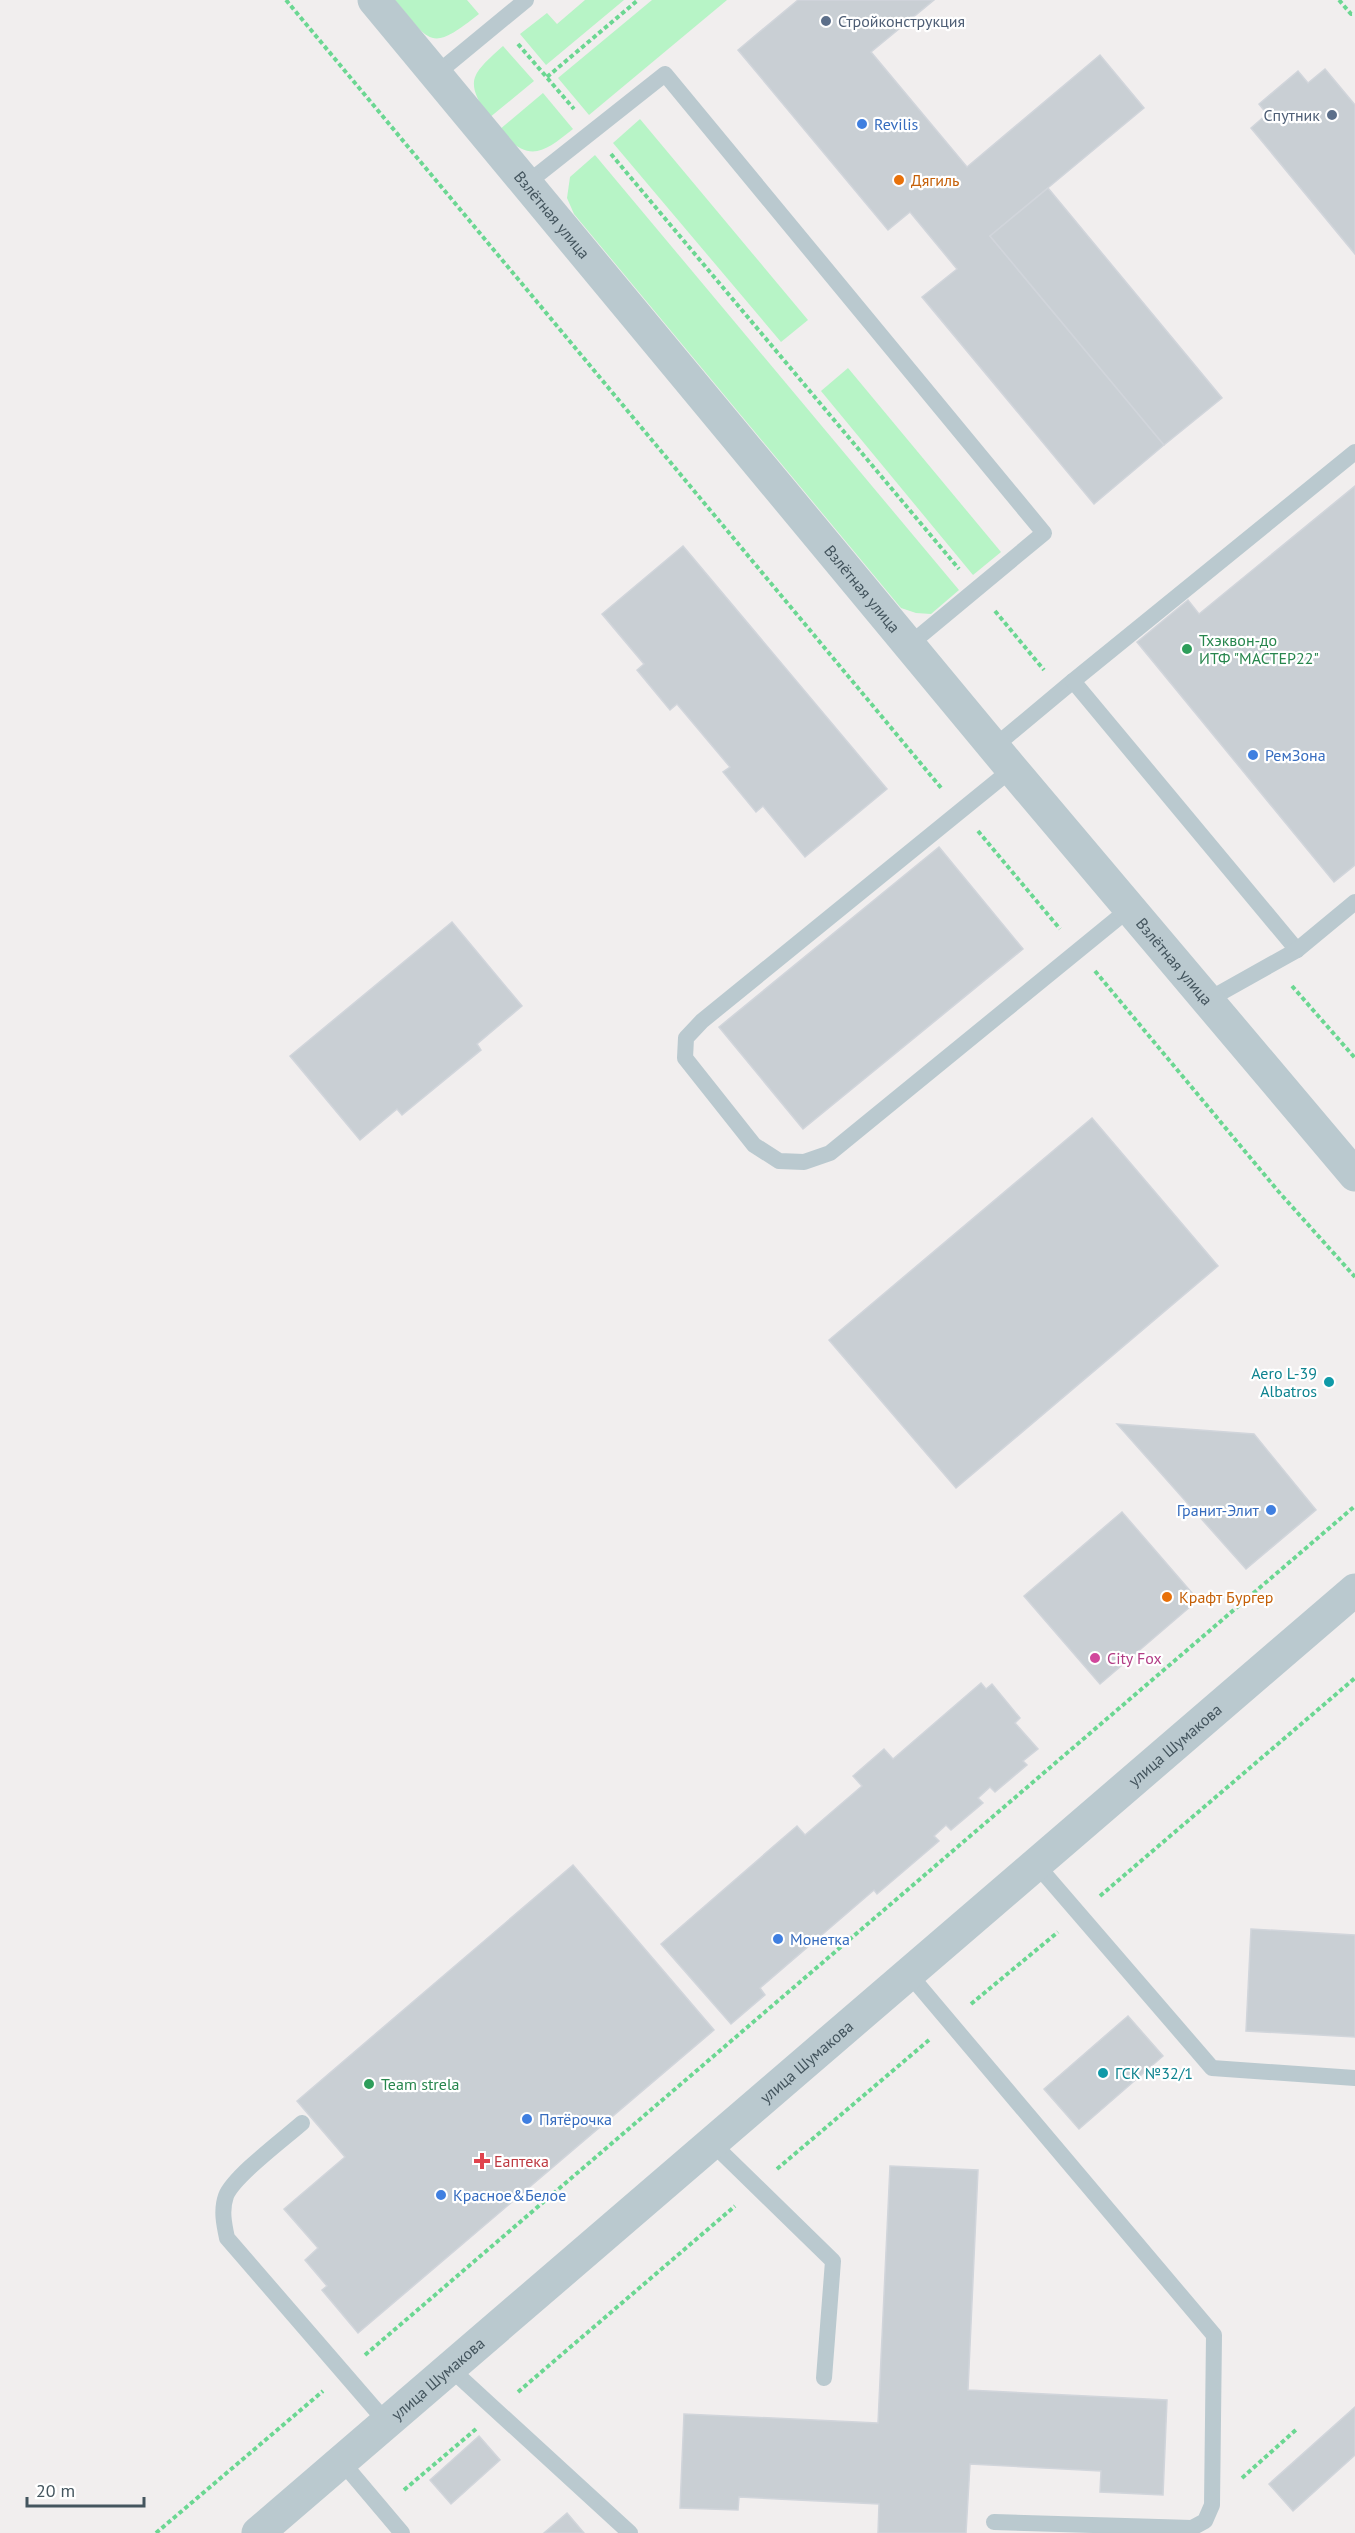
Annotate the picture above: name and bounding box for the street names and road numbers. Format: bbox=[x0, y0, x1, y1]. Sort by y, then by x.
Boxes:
street label: Взлётная улица bbox=[510, 167, 594, 263]
street label: Взлётная улица bbox=[820, 541, 905, 637]
street label: Взлётная улица bbox=[1132, 914, 1217, 1009]
street label: улица Шумакова bbox=[1124, 1699, 1226, 1791]
street label: улица Шумакова bbox=[755, 2016, 857, 2107]
street label: улица Шумакова bbox=[387, 2333, 489, 2424]

